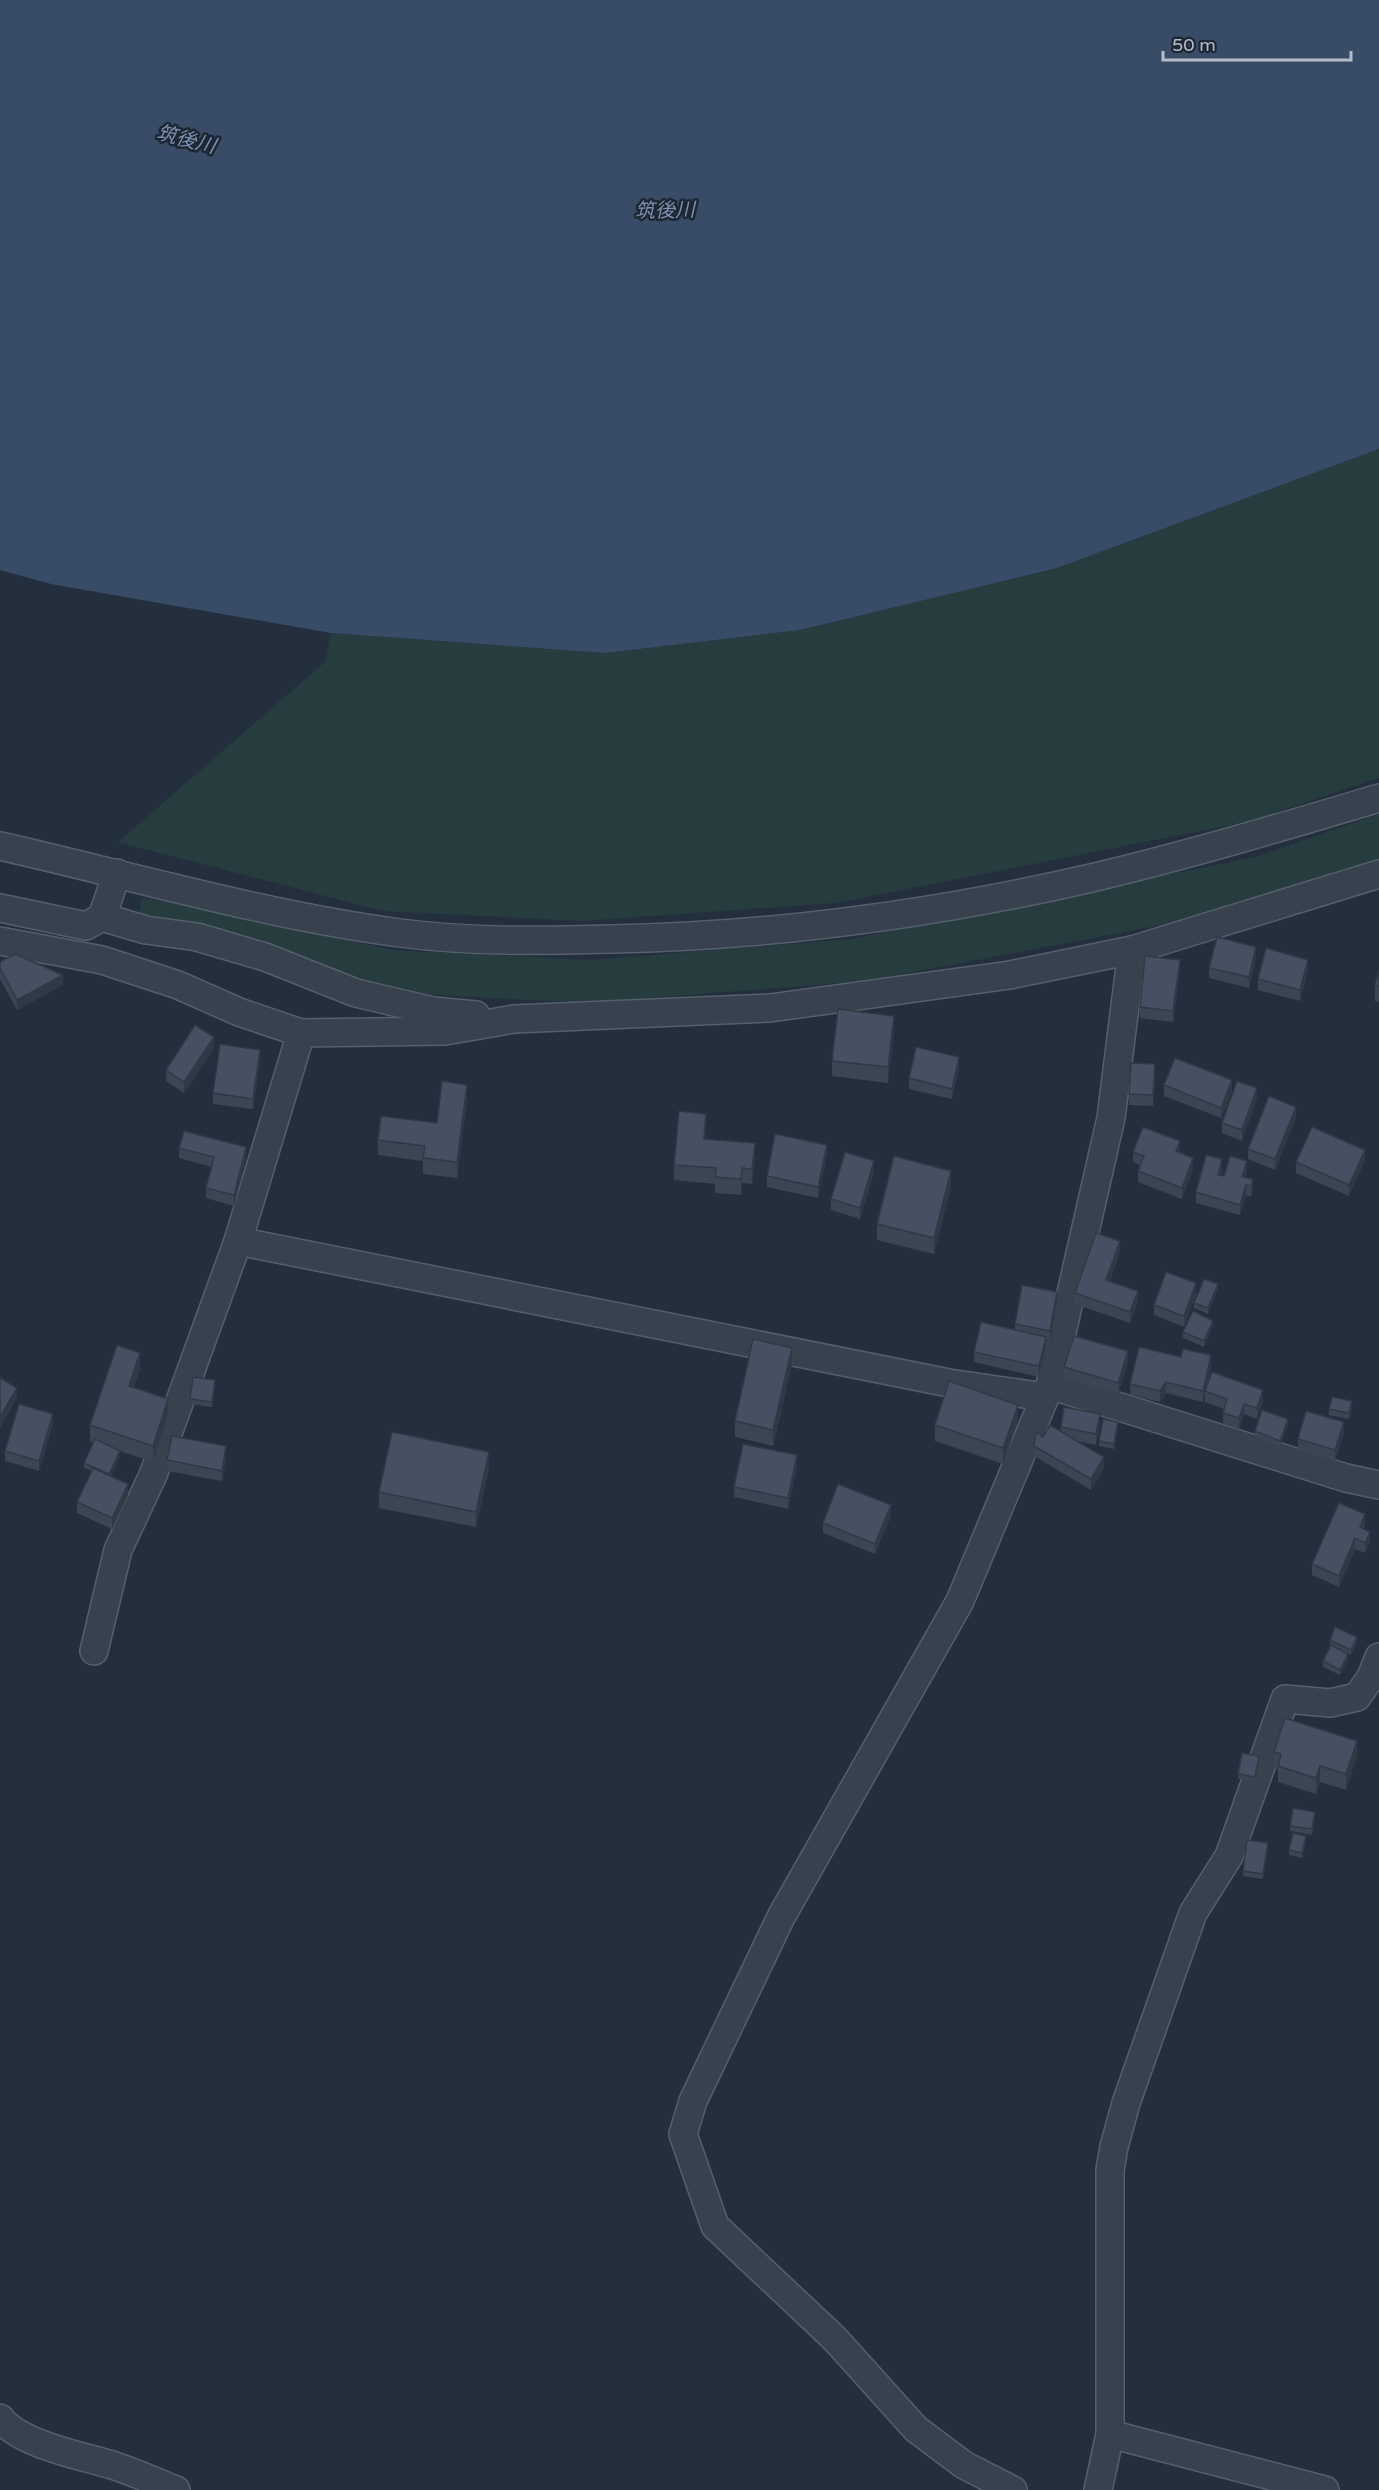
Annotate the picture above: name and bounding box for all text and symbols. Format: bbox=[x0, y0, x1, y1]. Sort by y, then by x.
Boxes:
scale bar bbox=[1163, 24, 1350, 62]
text: 50 m bbox=[1172, 34, 1216, 56]
water label: 筑後川 bbox=[154, 121, 220, 159]
water label: 筑後川 bbox=[635, 198, 697, 224]

